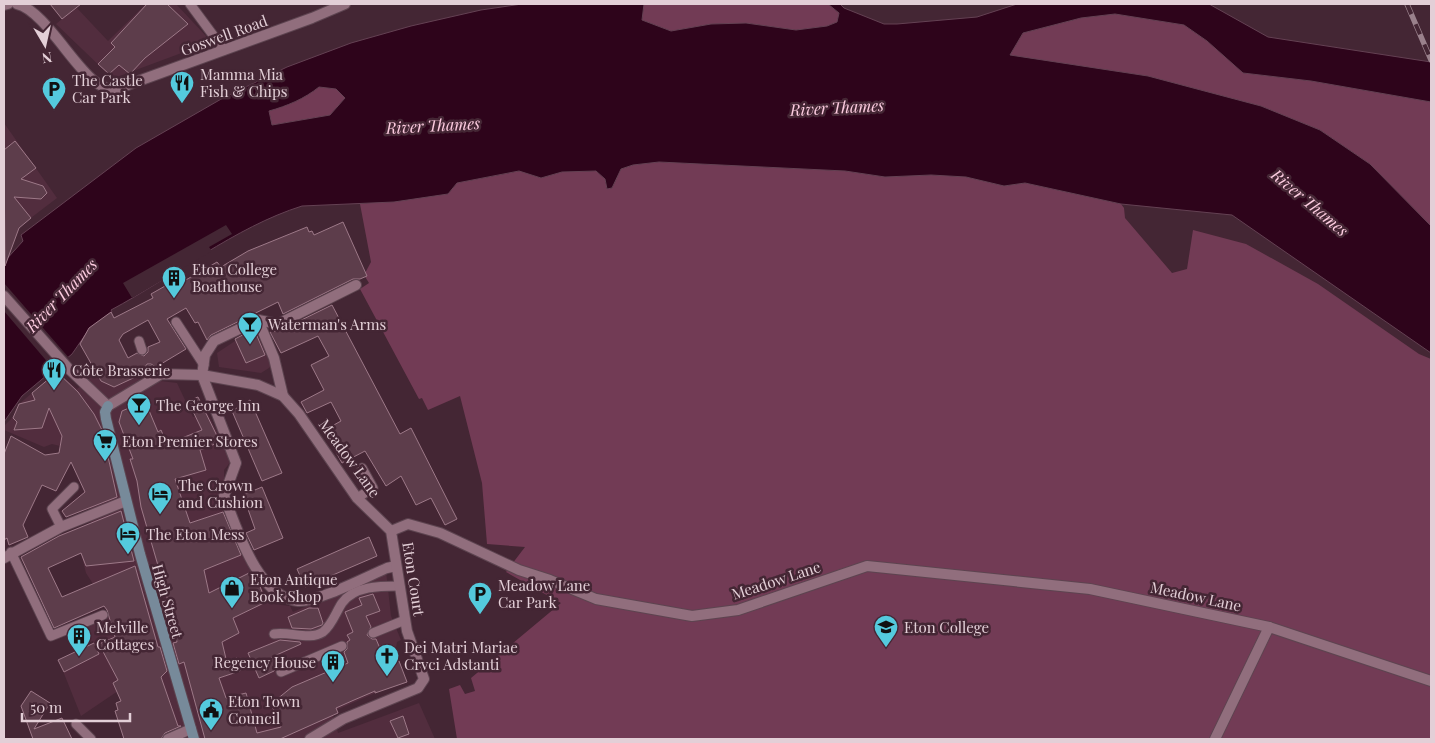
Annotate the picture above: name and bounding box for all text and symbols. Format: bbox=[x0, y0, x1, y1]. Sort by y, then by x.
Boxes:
street label: Goswell Road bbox=[178, 10, 270, 60]
north arrow bbox=[20, 20, 70, 70]
text: N bbox=[41, 48, 54, 69]
place label: Mamma Mia Fish & Chips bbox=[200, 64, 287, 101]
place label: The Castle Car Park bbox=[72, 70, 143, 107]
restaurant icon: Mamma Mia Fish & Chips bbox=[169, 70, 195, 104]
parking icon: The Castle Car Park bbox=[41, 76, 67, 110]
water label: River Thames bbox=[788, 94, 885, 120]
water label: River Thames bbox=[384, 112, 481, 138]
water label: River Thames bbox=[1266, 163, 1353, 240]
water label: River Thames bbox=[20, 254, 101, 337]
place label: Eton College Boathouse bbox=[192, 259, 277, 296]
building icon: Eton College Boathouse bbox=[161, 265, 187, 299]
bar icon: Waterman's Arms bbox=[237, 311, 263, 345]
place label: Waterman's Arms bbox=[267, 314, 386, 334]
restaurant icon: Côte Brasserie bbox=[41, 357, 67, 391]
place label: Côte Brasserie bbox=[72, 360, 170, 380]
bar icon: The George Inn bbox=[126, 392, 152, 426]
place label: The George Inn bbox=[156, 395, 261, 415]
street label: Meadow Lane bbox=[315, 415, 385, 501]
supermarket icon: Eton Premier Stores bbox=[92, 428, 118, 462]
place label: Eton Premier Stores bbox=[122, 431, 258, 451]
place label: The Crown and Cushion bbox=[178, 475, 263, 512]
hotel icon: The Crown and Cushion bbox=[147, 481, 173, 515]
hotel icon: The Eton Mess bbox=[115, 521, 141, 555]
place label: The Eton Mess bbox=[146, 524, 245, 544]
street label: Eton Court bbox=[398, 541, 430, 618]
street label: Meadow Lane bbox=[729, 556, 823, 604]
street label: High Street bbox=[148, 561, 188, 641]
place label: Eton Antique Book Shop bbox=[250, 569, 338, 606]
shop icon: Eton Antique Book Shop bbox=[219, 575, 245, 609]
place label: Meadow Lane Car Park bbox=[498, 575, 590, 612]
street label: Meadow Lane bbox=[1149, 577, 1243, 615]
parking icon: Meadow Lane Car Park bbox=[467, 581, 493, 615]
school or university icon: Eton College bbox=[873, 614, 899, 648]
place label: Melville Cottages bbox=[96, 617, 154, 654]
place label: Eton College bbox=[904, 617, 989, 637]
building icon: Melville Cottages bbox=[66, 623, 92, 657]
place label: Dei Matri Mariae Crvci Adstanti bbox=[404, 637, 518, 674]
church icon: Dei Matri Mariae Crvci Adstanti bbox=[374, 643, 400, 677]
building icon: Regency House bbox=[320, 649, 346, 683]
place label: Regency House bbox=[214, 652, 316, 672]
scale bar bbox=[22, 690, 130, 722]
place label: Eton Town Council bbox=[228, 691, 300, 728]
text: 50 m bbox=[30, 697, 63, 717]
public building icon: Eton Town Council bbox=[198, 697, 224, 731]

